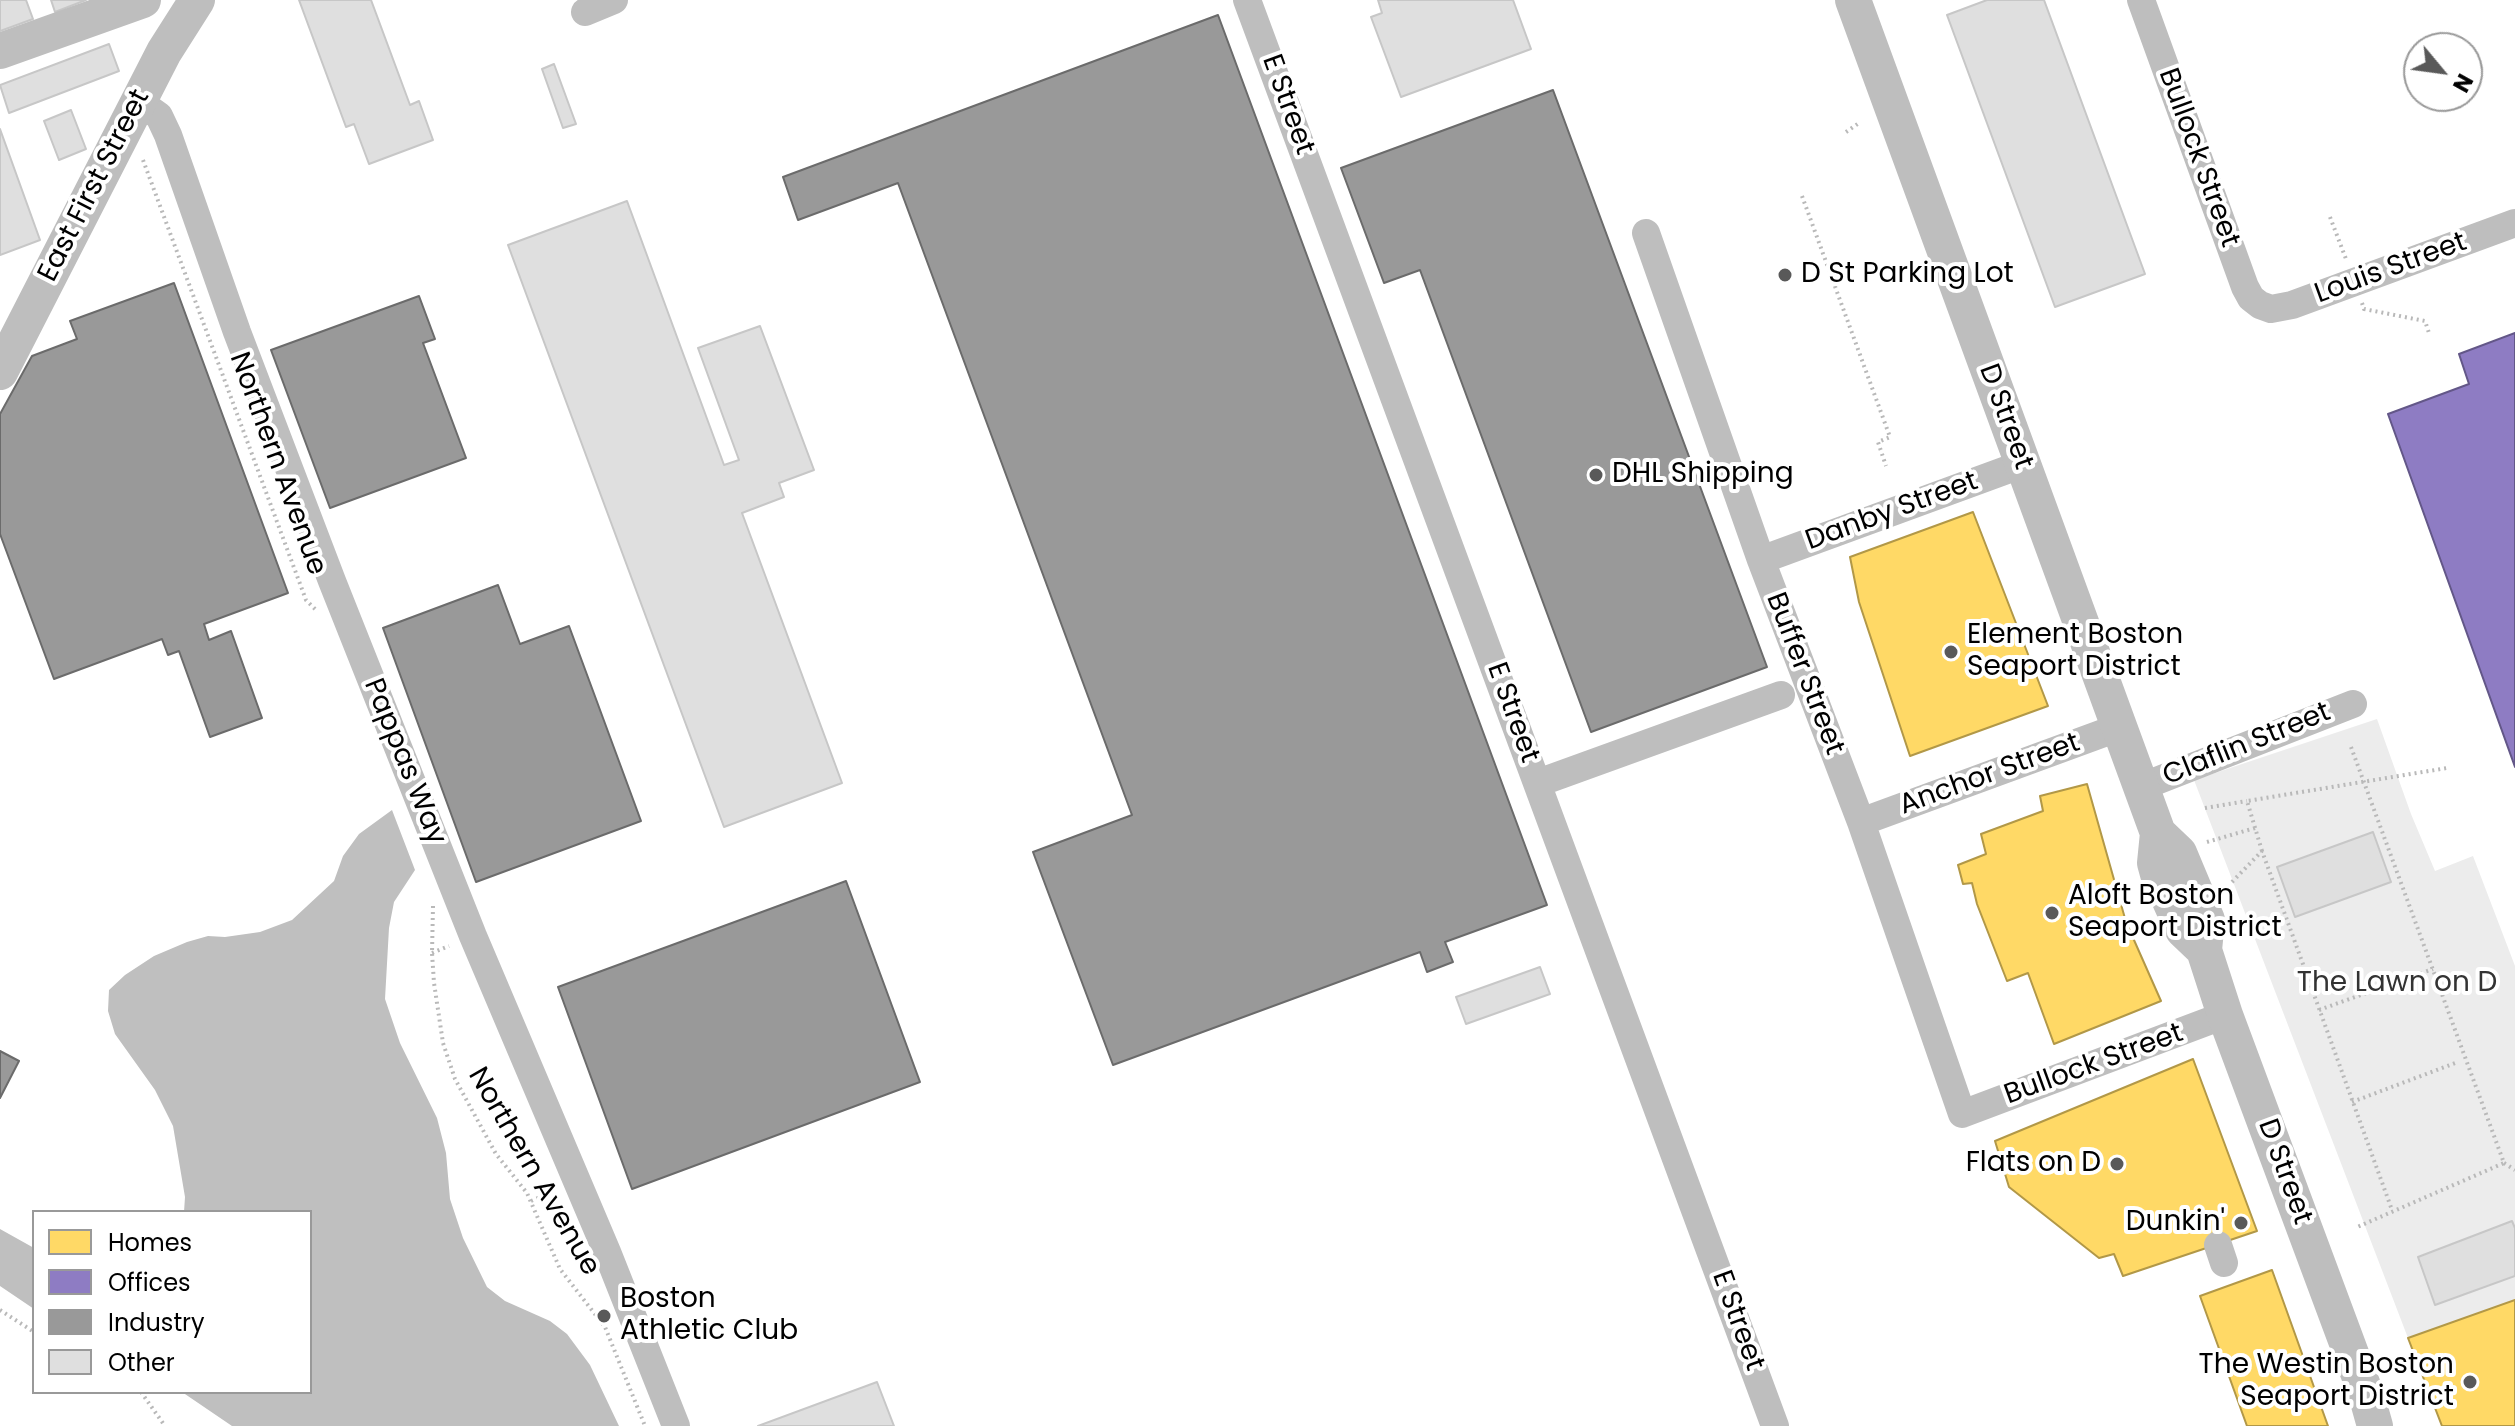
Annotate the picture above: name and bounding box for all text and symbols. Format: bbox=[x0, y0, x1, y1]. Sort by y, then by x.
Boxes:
north arrow bbox=[2403, 32, 2483, 112]
street label: E Street bbox=[1253, 50, 1321, 160]
street label: Bullock Street bbox=[2150, 64, 2246, 252]
text: N bbox=[2445, 68, 2480, 98]
street label: East First Street bbox=[32, 84, 158, 288]
street label: Louis Street bbox=[2311, 226, 2471, 312]
place label: D St Parking Lot bbox=[1801, 258, 2014, 292]
marker: D St Parking Lot bbox=[1776, 266, 1794, 284]
street label: Northern Avenue bbox=[221, 348, 333, 580]
street label: D Street bbox=[1971, 360, 2039, 474]
place label: DHL Shipping bbox=[1612, 458, 1794, 492]
street label: Danby Street bbox=[1801, 465, 1983, 559]
marker: DHL Shipping bbox=[1587, 466, 1605, 484]
street label: Buffer Street bbox=[1758, 588, 1850, 760]
place label: Element Boston Seaport District bbox=[1967, 619, 2183, 685]
marker: Element Boston Seaport District bbox=[1942, 643, 1960, 661]
street label: E Street bbox=[1478, 658, 1546, 768]
street label: Pappas Way bbox=[355, 674, 453, 850]
street label: Claflin Street bbox=[2158, 696, 2336, 794]
street label: Anchor Street bbox=[1895, 727, 2085, 823]
place label: Aloft Boston Seaport District bbox=[2068, 880, 2282, 946]
marker: Aloft Boston Seaport District bbox=[2043, 904, 2061, 922]
park label: The Lawn on D bbox=[2297, 967, 2497, 1001]
street label: Bullock Street bbox=[2000, 1017, 2188, 1113]
street label: Northern Avenue bbox=[460, 1062, 606, 1282]
street label: D Street bbox=[2250, 1115, 2318, 1229]
place label: Flats on D bbox=[1966, 1147, 2101, 1181]
marker: Flats on D bbox=[2108, 1155, 2126, 1173]
place label: Dunkin' bbox=[2126, 1206, 2225, 1240]
legend bbox=[32, 1210, 312, 1394]
marker: Dunkin' bbox=[2232, 1214, 2250, 1232]
text: Homes bbox=[108, 1226, 192, 1259]
text: Offices bbox=[108, 1266, 191, 1299]
street label: E Street bbox=[1703, 1266, 1771, 1376]
place label: Boston Athletic Club bbox=[620, 1283, 798, 1349]
text: Industry bbox=[108, 1306, 205, 1339]
marker: Boston Athletic Club bbox=[595, 1307, 613, 1325]
text: Other bbox=[108, 1346, 175, 1379]
place label: The Westin Boston Seaport District bbox=[2199, 1349, 2454, 1415]
marker: The Westin Boston Seaport District bbox=[2461, 1373, 2479, 1391]

